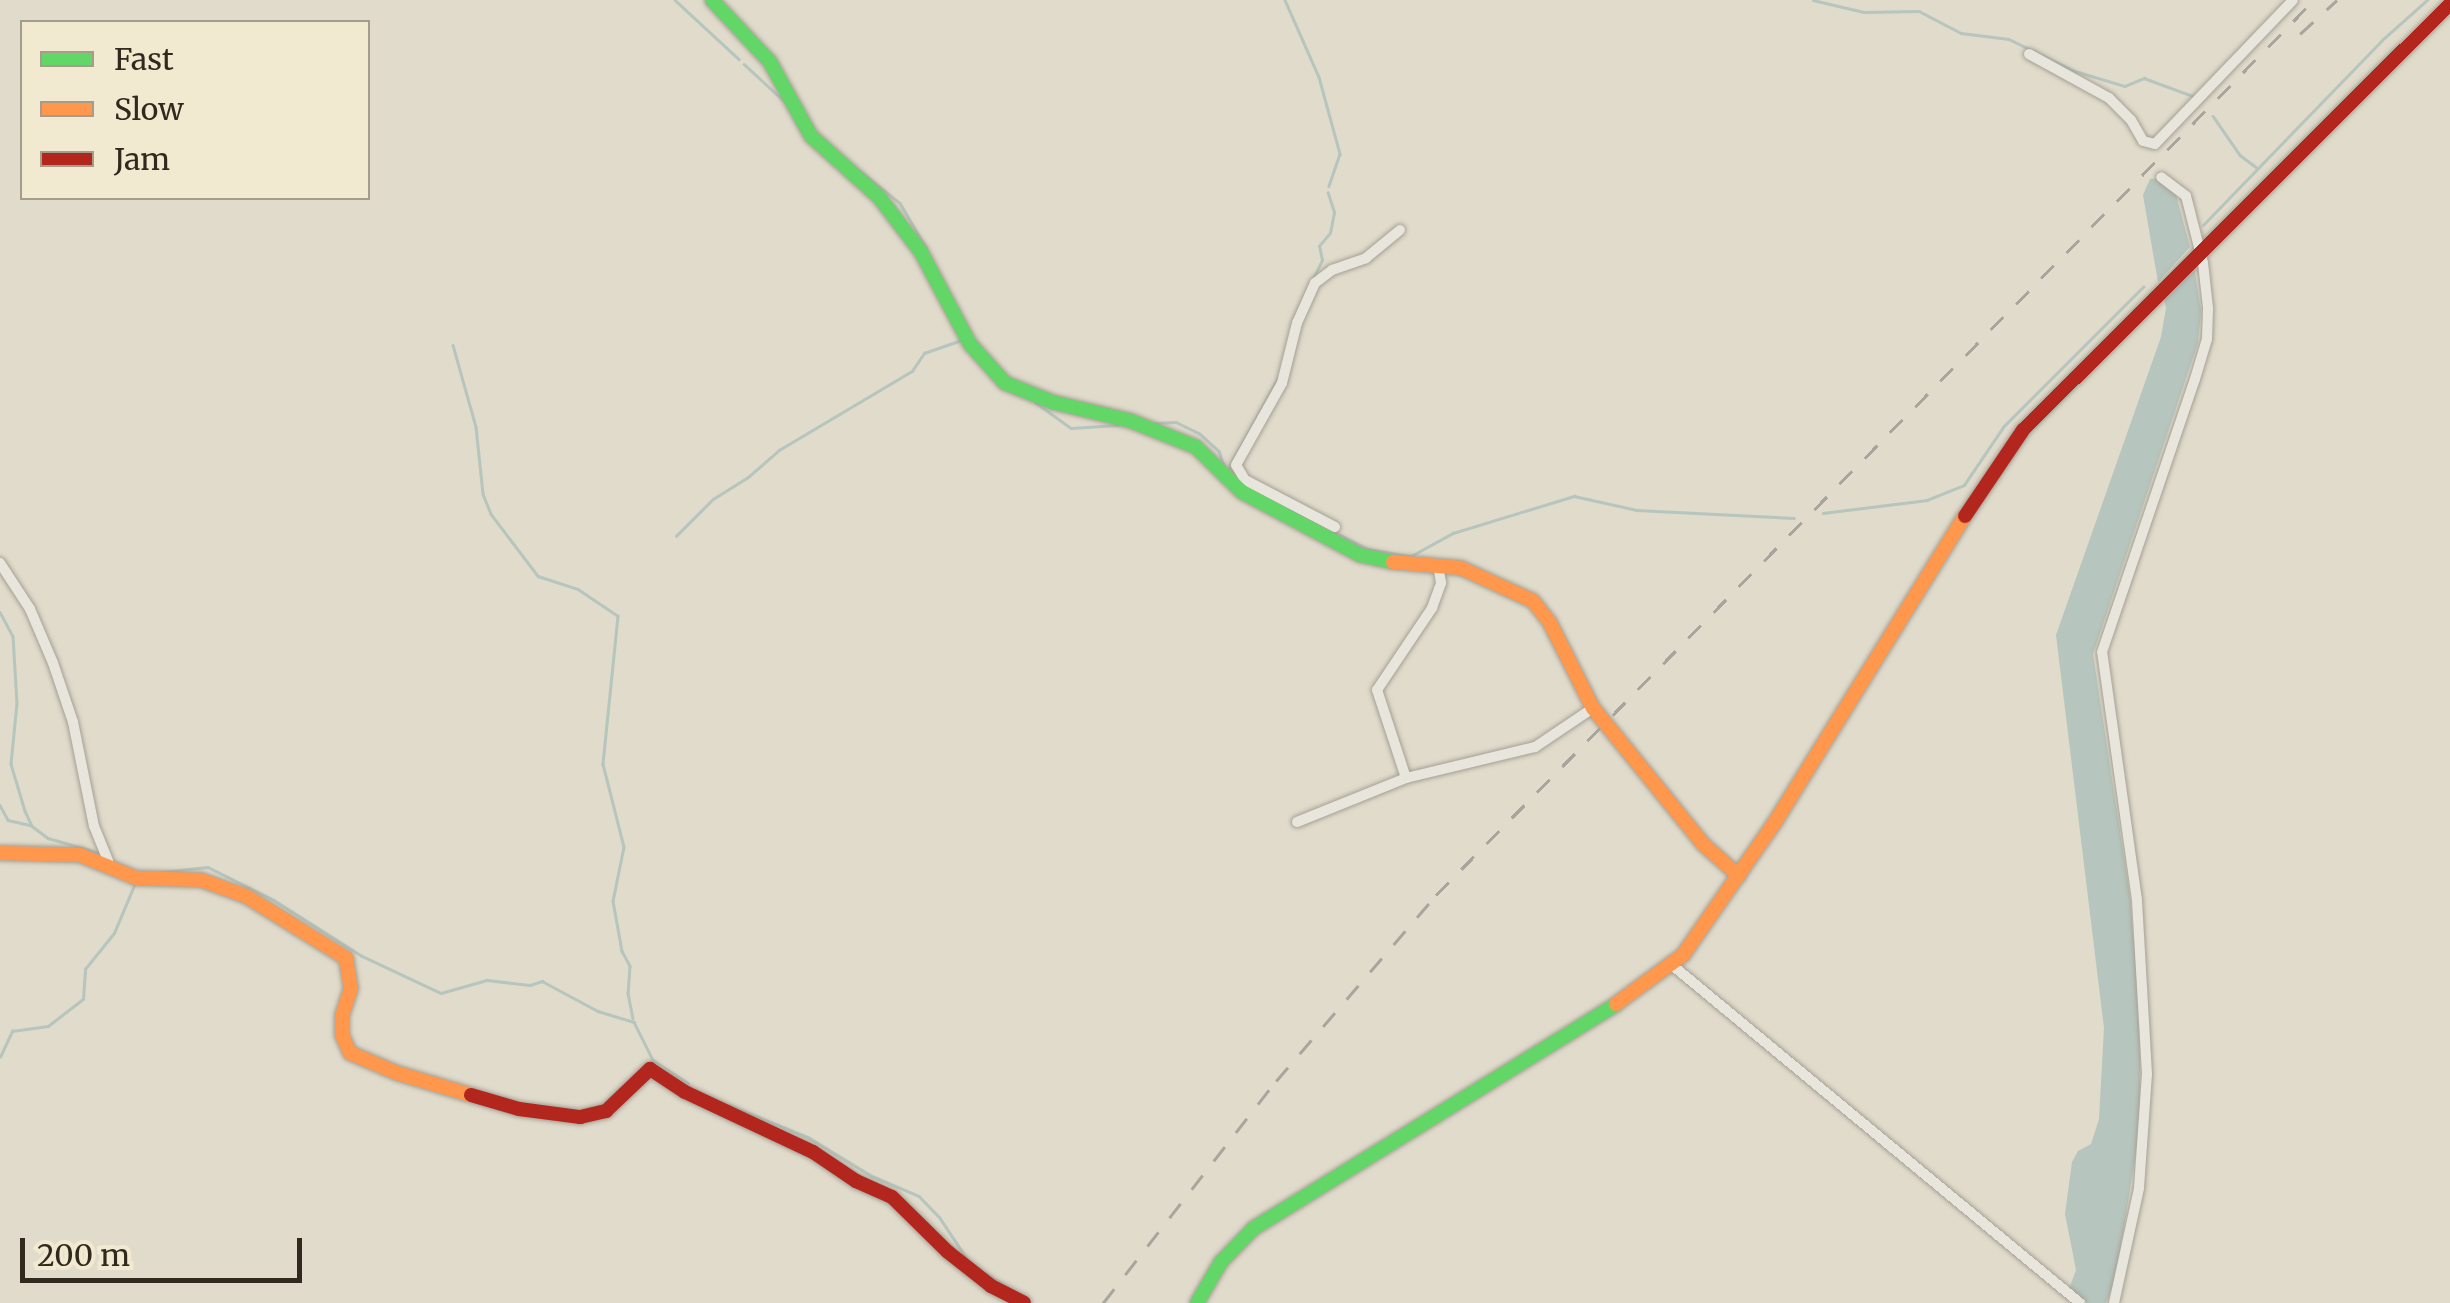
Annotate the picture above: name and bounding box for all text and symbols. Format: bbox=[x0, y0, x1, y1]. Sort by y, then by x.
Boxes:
legend bbox=[20, 20, 370, 200]
text: Fast bbox=[114, 40, 174, 78]
text: Slow bbox=[114, 90, 184, 128]
text: Jam bbox=[114, 140, 170, 178]
scale bar bbox=[25, 1218, 308, 1280]
text: 200 m bbox=[37, 1236, 130, 1274]

